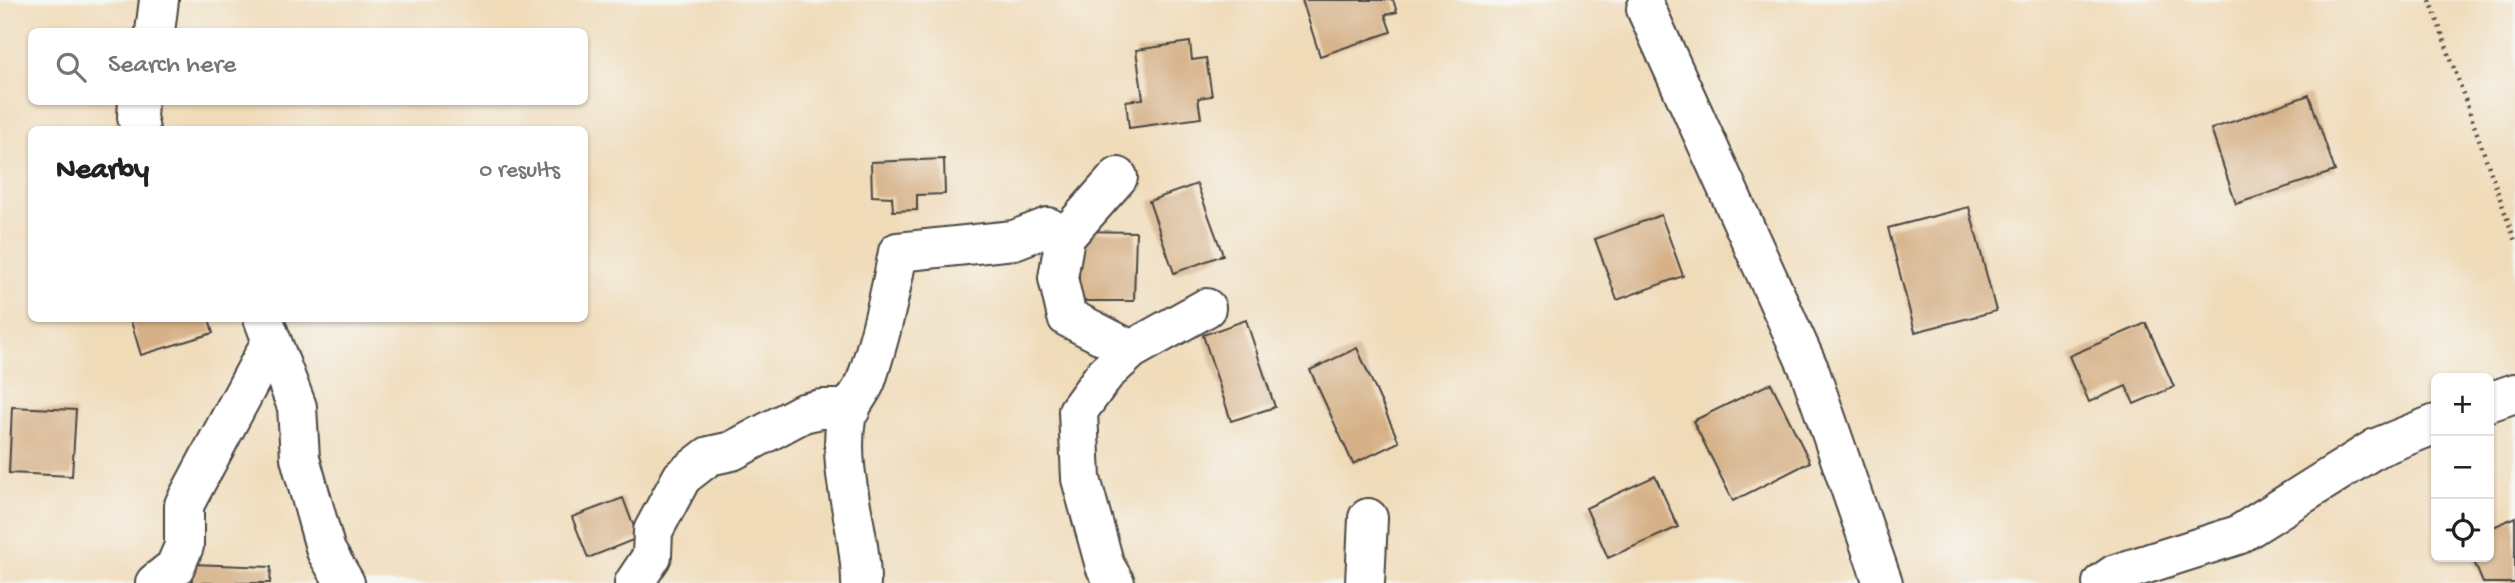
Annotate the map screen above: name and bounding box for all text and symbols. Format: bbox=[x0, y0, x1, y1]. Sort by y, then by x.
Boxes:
search box bbox=[28, 28, 588, 105]
icon: search bbox=[52, 48, 90, 86]
text: Search here bbox=[108, 51, 236, 82]
text: Nearby bbox=[56, 154, 149, 189]
text: 0 results bbox=[479, 158, 560, 185]
map controls bbox=[2431, 373, 2494, 562]
button: + bbox=[2431, 373, 2494, 436]
button: − bbox=[2431, 436, 2494, 499]
button: locate bbox=[2431, 499, 2494, 562]

